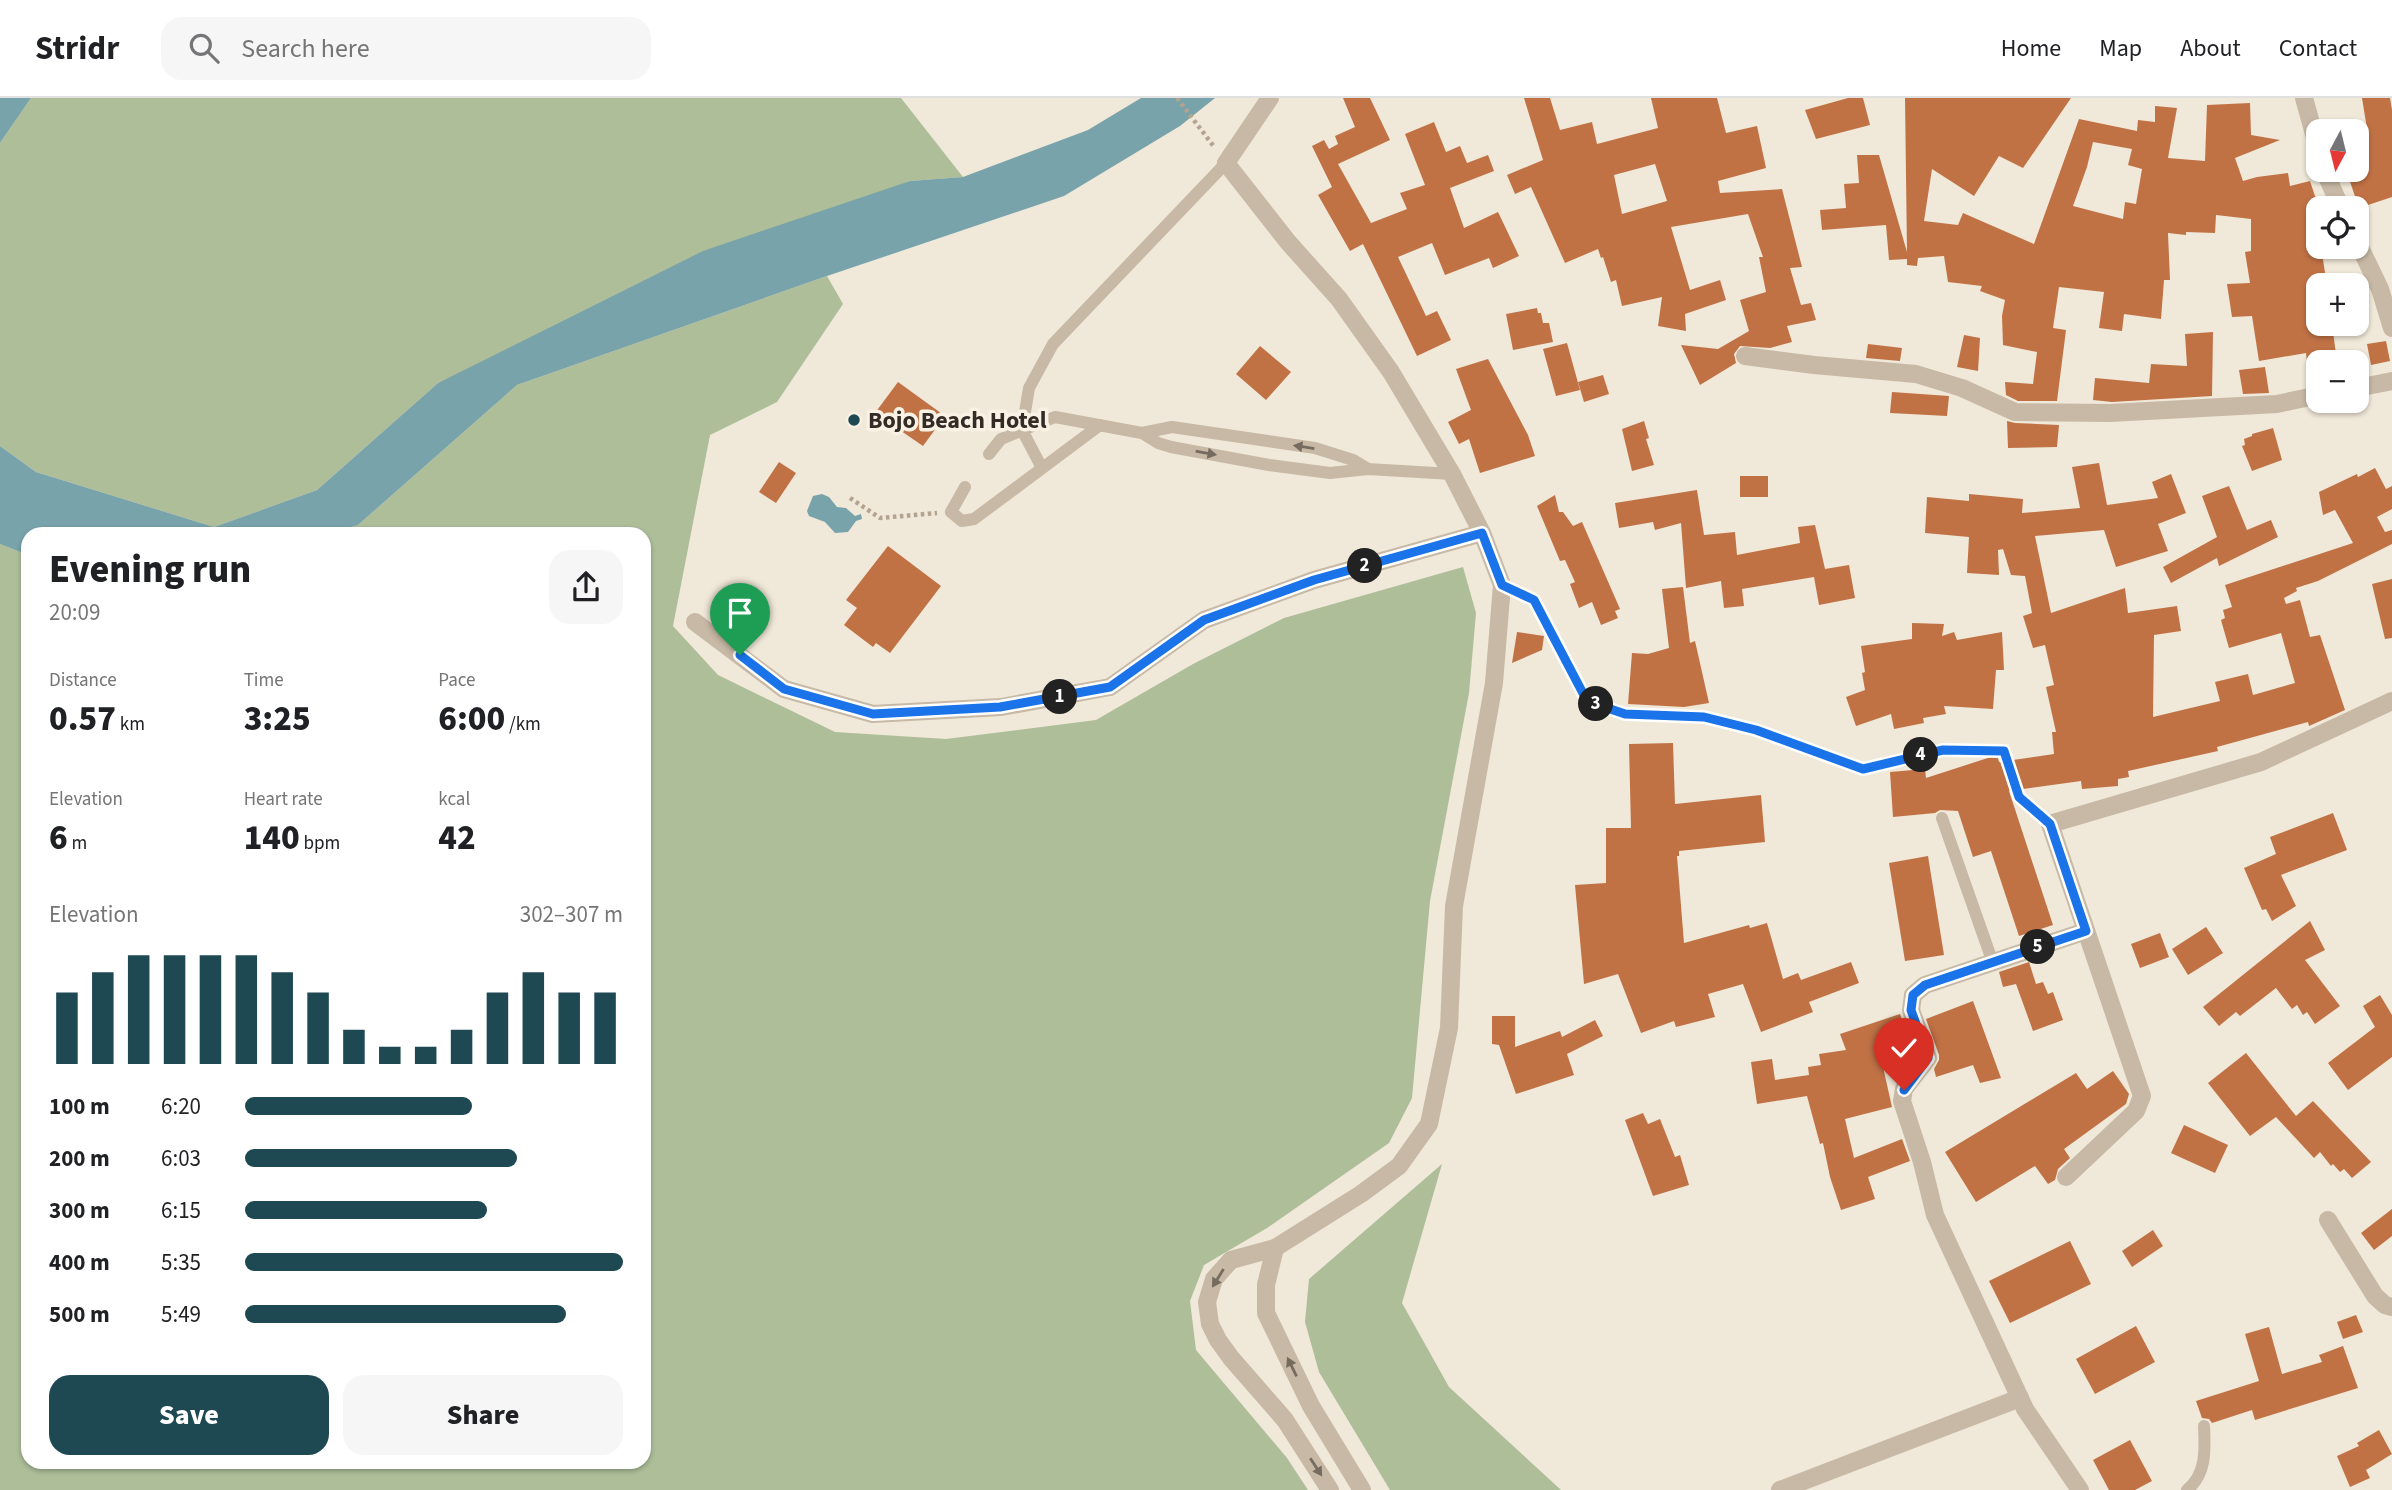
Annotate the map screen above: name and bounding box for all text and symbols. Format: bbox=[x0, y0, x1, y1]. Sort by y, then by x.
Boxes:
search box bbox=[161, 17, 651, 80]
text: Stridr bbox=[35, 25, 119, 72]
icon: search bbox=[185, 29, 223, 67]
text: Search here bbox=[241, 30, 370, 67]
text: Home bbox=[2001, 31, 2061, 66]
text: Map bbox=[2099, 31, 2142, 66]
text: About bbox=[2180, 31, 2241, 66]
text: Contact bbox=[2279, 31, 2357, 66]
north arrow bbox=[2306, 119, 2370, 182]
map controls bbox=[2306, 119, 2369, 413]
button: locate bbox=[2306, 196, 2369, 259]
button: + bbox=[2306, 273, 2369, 336]
button: − bbox=[2306, 350, 2369, 413]
place label: Bojo Beach Hotel bbox=[868, 403, 1047, 438]
marker: Bojo Beach Hotel bbox=[846, 412, 862, 428]
one-way arrow bbox=[1293, 441, 1315, 452]
one-way arrow bbox=[1195, 448, 1217, 459]
text: Evening run bbox=[49, 543, 251, 597]
pin: 2 bbox=[1348, 548, 1382, 584]
button: share bbox=[549, 550, 623, 624]
text: 2 bbox=[1359, 552, 1370, 579]
pin bbox=[710, 583, 770, 655]
icon: arrive bbox=[721, 594, 759, 632]
text: 20:09 bbox=[49, 596, 100, 629]
text: Distance bbox=[49, 667, 117, 694]
text: Time bbox=[244, 667, 284, 694]
text: Pace bbox=[438, 667, 476, 694]
pin: 1 bbox=[1042, 680, 1078, 714]
text: 1 bbox=[1054, 683, 1065, 710]
pin: 3 bbox=[1578, 686, 1614, 722]
text: 3 bbox=[1590, 690, 1601, 717]
text: 0.57 bbox=[49, 694, 116, 744]
text: 3:25 bbox=[244, 694, 311, 744]
text: 6:00 bbox=[438, 694, 505, 744]
text: km bbox=[116, 711, 145, 738]
text: /km bbox=[505, 711, 541, 738]
pin: 4 bbox=[1904, 738, 1938, 772]
text: 4 bbox=[1915, 741, 1926, 768]
text: Elevation bbox=[49, 786, 123, 813]
text: Heart rate bbox=[244, 786, 323, 813]
text: kcal bbox=[438, 786, 470, 813]
text: 6 bbox=[49, 813, 68, 863]
text: 140 bbox=[244, 813, 300, 863]
text: 42 bbox=[438, 813, 476, 863]
text: m bbox=[68, 830, 87, 857]
text: bpm bbox=[300, 830, 340, 857]
text: Elevation bbox=[49, 898, 139, 931]
text: 302–307 m bbox=[520, 898, 623, 931]
pin: 5 bbox=[2021, 930, 2056, 964]
text: 5 bbox=[2032, 933, 2043, 960]
pin bbox=[1874, 1018, 1934, 1090]
icon: check bbox=[1885, 1029, 1923, 1067]
text: 100 m bbox=[49, 1090, 110, 1123]
text: 6:20 bbox=[161, 1090, 201, 1123]
text: 200 m bbox=[49, 1142, 110, 1175]
text: 6:03 bbox=[161, 1142, 201, 1175]
text: 300 m bbox=[49, 1194, 110, 1227]
text: 6:15 bbox=[161, 1194, 201, 1227]
text: 400 m bbox=[49, 1246, 110, 1279]
text: 5:35 bbox=[161, 1246, 201, 1279]
one-way arrow bbox=[1211, 1268, 1224, 1288]
text: 500 m bbox=[49, 1298, 110, 1331]
text: 5:49 bbox=[161, 1298, 201, 1331]
one-way arrow bbox=[1286, 1357, 1297, 1377]
button: Save bbox=[49, 1375, 329, 1455]
button: Share bbox=[343, 1375, 623, 1455]
one-way arrow bbox=[1309, 1457, 1322, 1477]

